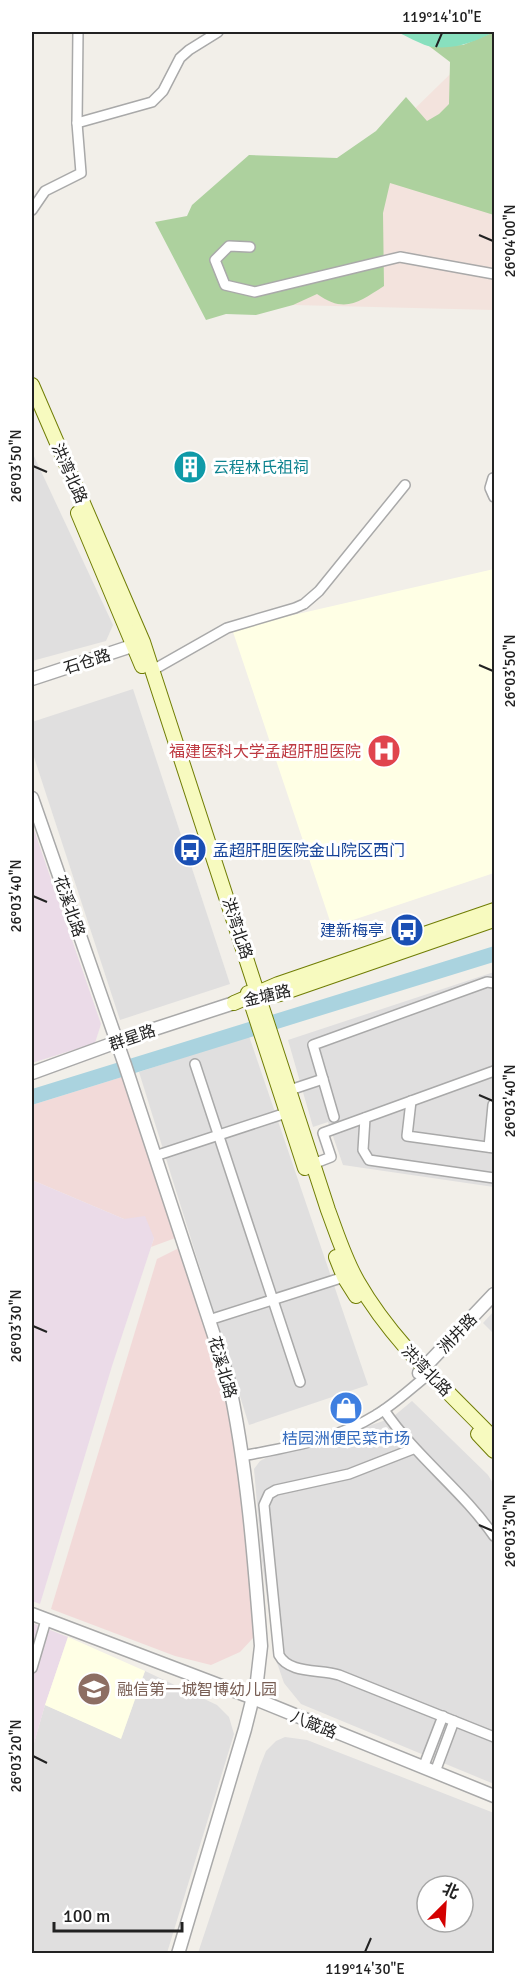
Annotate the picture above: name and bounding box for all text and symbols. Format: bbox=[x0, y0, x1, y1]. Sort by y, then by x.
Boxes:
text: 119°14'10"E bbox=[402, 8, 482, 26]
text: 26°04'00"N bbox=[501, 204, 519, 278]
text: 26°03'50"N bbox=[7, 429, 25, 503]
street label: 洪湾北路 bbox=[47, 440, 91, 507]
building icon: 云程林氏祖祠 bbox=[172, 449, 208, 485]
place label: 云程林氏祖祠 bbox=[213, 458, 309, 478]
text: 26°03'50"N bbox=[501, 634, 519, 708]
street label: 石仓路 bbox=[61, 645, 113, 679]
hospital icon: 福建医科大学孟超肝胆医院 bbox=[366, 733, 402, 769]
place label: 福建医科大学孟超肝胆医院 bbox=[169, 742, 361, 762]
bus stop icon: 孟超肝胆医院金山院区西门 bbox=[172, 832, 208, 868]
place label: 孟超肝胆医院金山院区西门 bbox=[213, 841, 405, 861]
text: 26°03'40"N bbox=[7, 859, 25, 933]
street label: 花溪北路 bbox=[49, 873, 89, 940]
street label: 洪湾北路 bbox=[218, 895, 256, 962]
bus stop icon: 建新梅亭 bbox=[389, 912, 425, 948]
place label: 建新梅亭 bbox=[320, 921, 384, 941]
street label: 金塘路 bbox=[242, 981, 293, 1011]
street label: 群星路 bbox=[106, 1021, 158, 1055]
text: 26°03'40"N bbox=[501, 1064, 519, 1138]
text: 26°03'30"N bbox=[7, 1289, 25, 1363]
street label: 洲井路 bbox=[434, 1309, 482, 1358]
street label: 花溪北路 bbox=[204, 1334, 240, 1401]
street label: 洪湾北路 bbox=[397, 1341, 456, 1401]
shop icon: 桔园洲便民菜市场 bbox=[328, 1390, 364, 1426]
place label: 桔园洲便民菜市场 bbox=[282, 1429, 410, 1449]
text: 26°03'30"N bbox=[501, 1494, 519, 1568]
school or university icon: 融信第一城智博幼儿园 bbox=[76, 1671, 112, 1707]
place label: 融信第一城智博幼儿园 bbox=[117, 1680, 277, 1700]
street label: 八箴路 bbox=[288, 1707, 340, 1743]
text: 26°03'20"N bbox=[7, 1719, 25, 1793]
north arrow bbox=[415, 1874, 475, 1934]
text: 北 bbox=[439, 1879, 462, 1904]
scale bar bbox=[54, 1895, 182, 1933]
text: 100 m bbox=[63, 1905, 110, 1927]
text: 119°14'30"E bbox=[325, 1960, 405, 1978]

